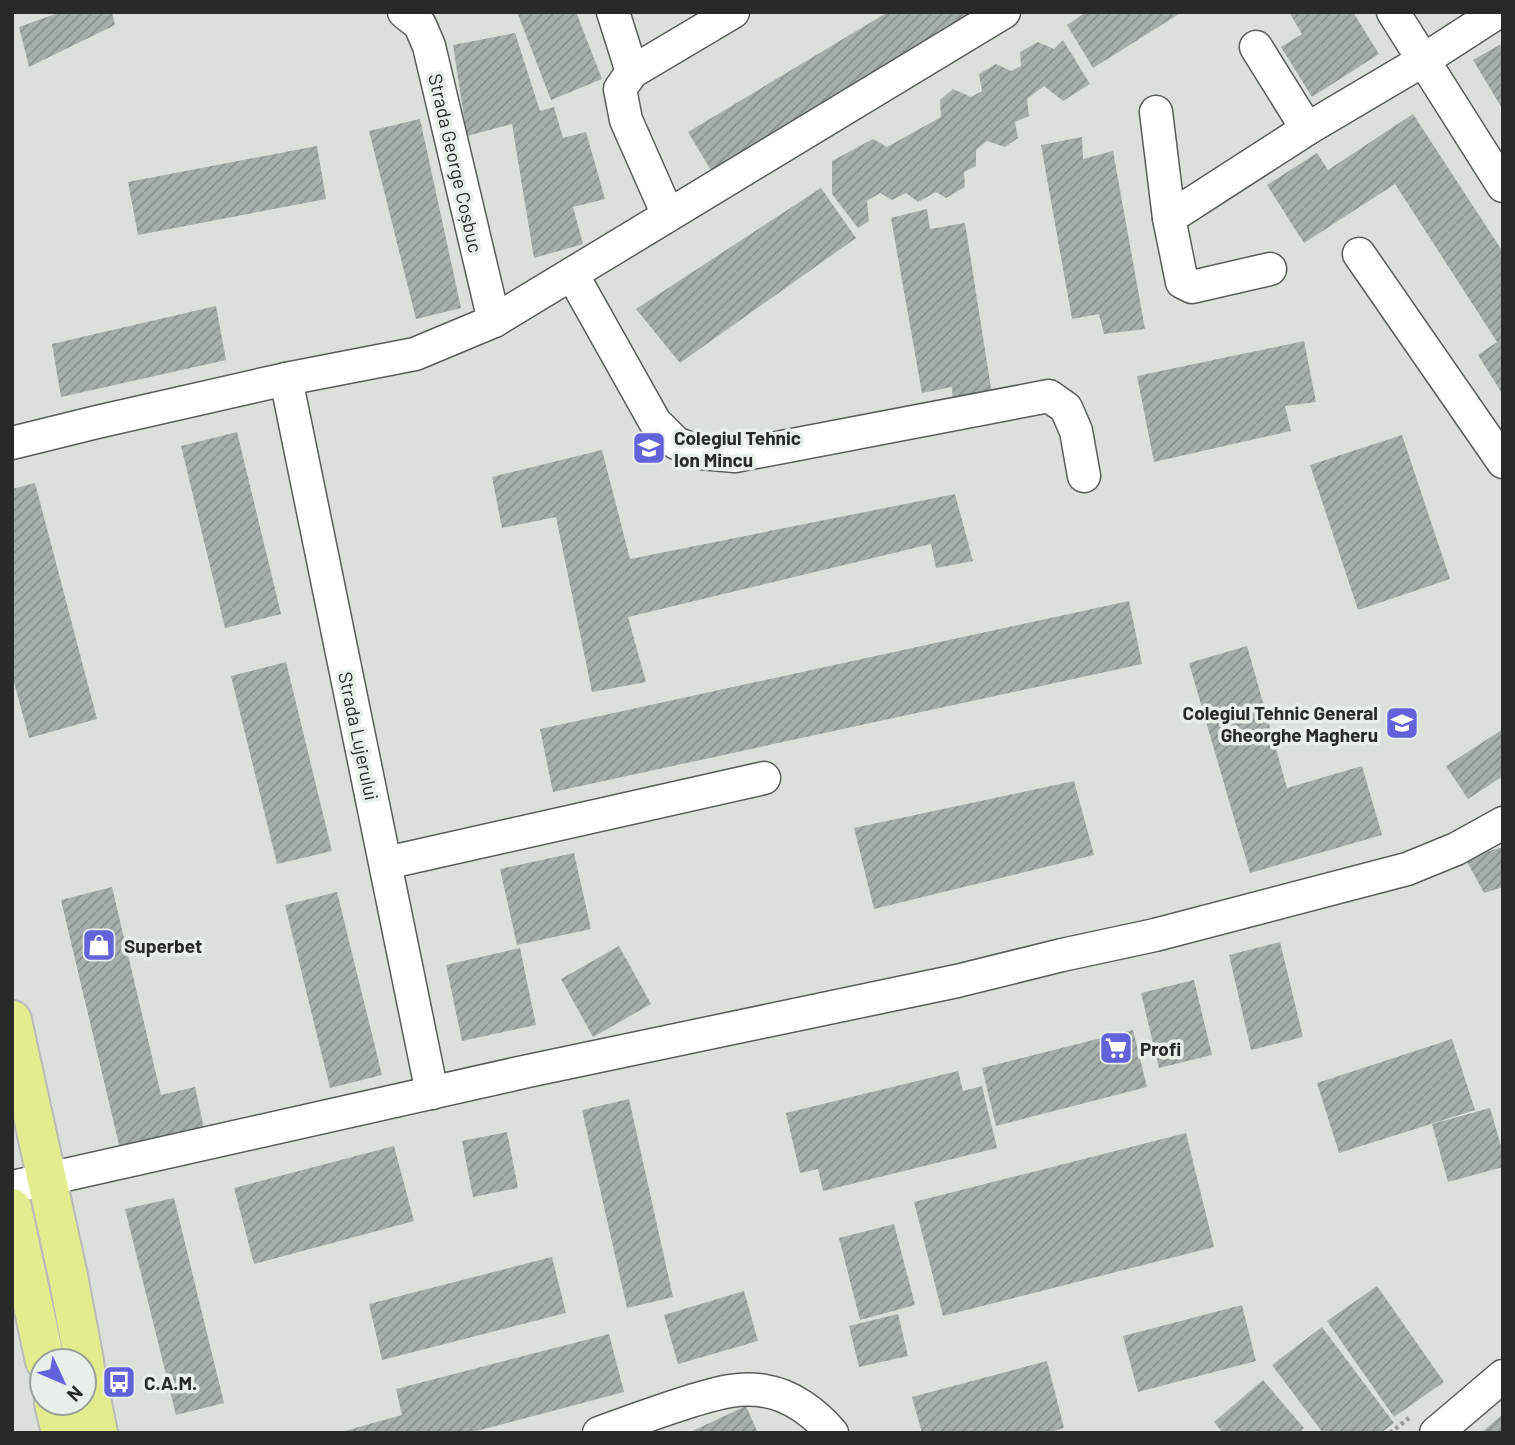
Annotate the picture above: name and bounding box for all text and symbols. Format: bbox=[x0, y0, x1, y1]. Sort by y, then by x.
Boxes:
street label: Strada George Coșbuc bbox=[424, 71, 488, 255]
place label: Colegiul Tehnic Ion Mincu bbox=[674, 426, 801, 471]
school or university icon: Colegiul Tehnic Ion Mincu bbox=[630, 429, 668, 467]
street label: Strada Lujerului bbox=[334, 670, 384, 802]
place label: Colegiul Tehnic General Gheorghe Magheru bbox=[1183, 701, 1378, 746]
school or university icon: Colegiul Tehnic General Gheorghe Magheru bbox=[1383, 704, 1421, 742]
shop icon: Superbet bbox=[80, 926, 118, 964]
place label: Superbet bbox=[124, 934, 202, 957]
supermarket icon: Profi bbox=[1097, 1029, 1135, 1067]
place label: Profi bbox=[1140, 1037, 1181, 1060]
north arrow bbox=[28, 1347, 98, 1417]
bus stop icon: C.A.M. bbox=[100, 1363, 138, 1401]
place label: C.A.M. bbox=[144, 1371, 197, 1394]
text: N bbox=[63, 1382, 88, 1407]

